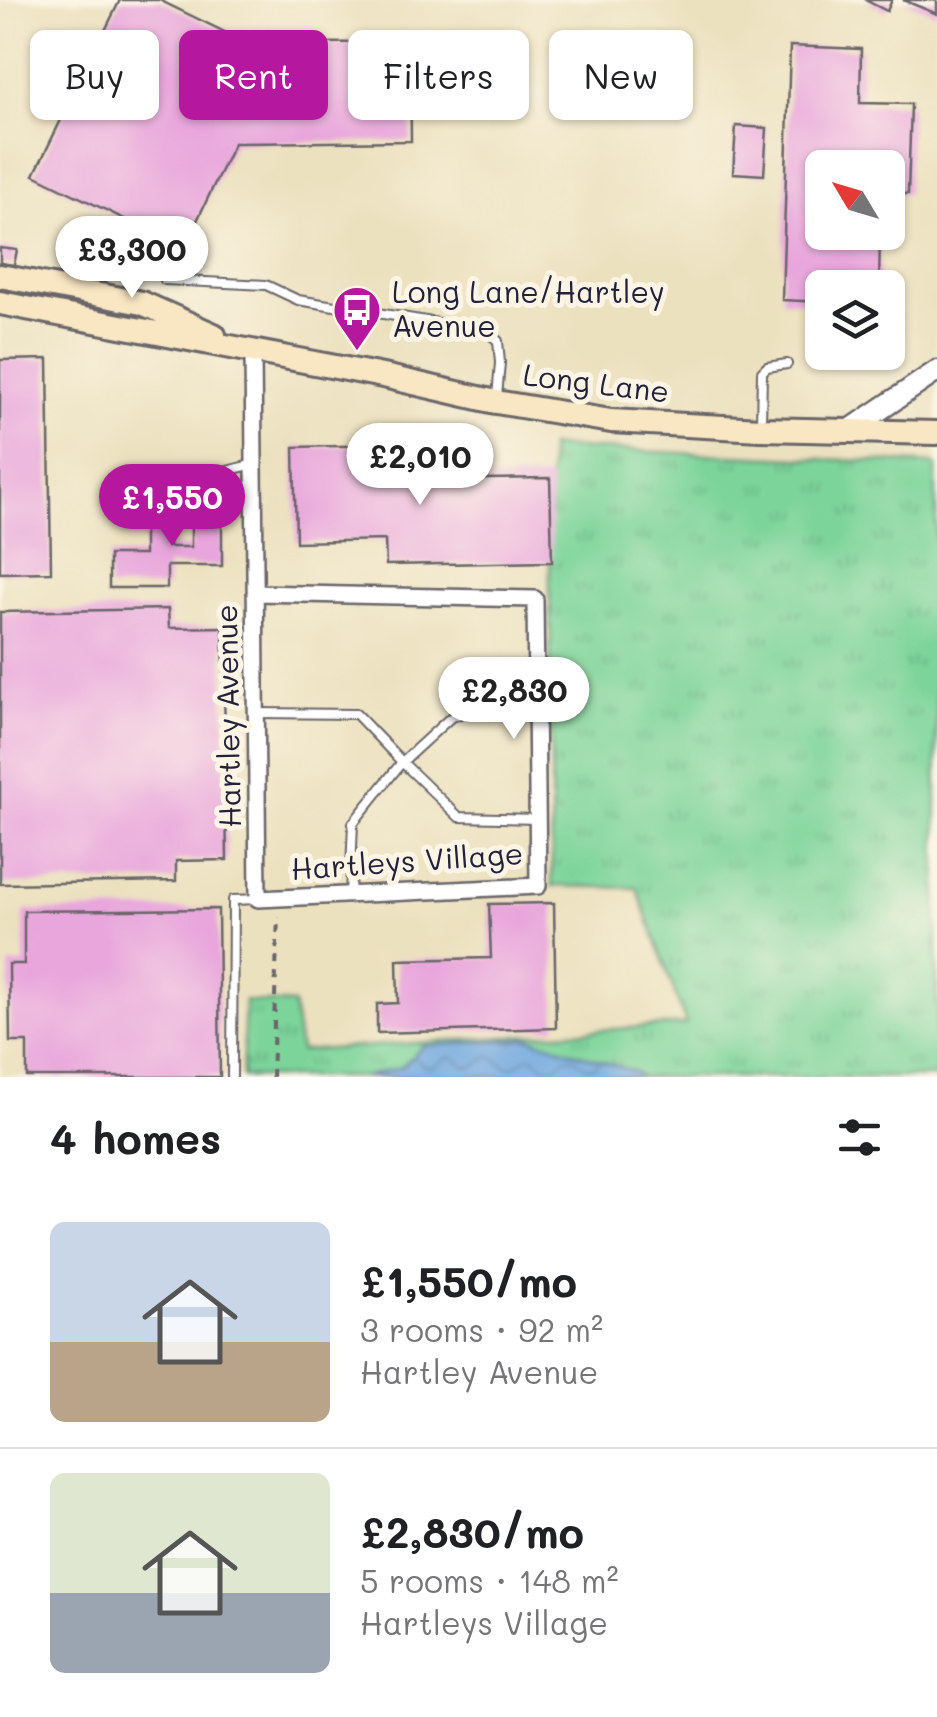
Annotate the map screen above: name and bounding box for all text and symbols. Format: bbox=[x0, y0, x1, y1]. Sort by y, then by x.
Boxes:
chip: Buy bbox=[30, 30, 159, 120]
chip: Rent bbox=[179, 30, 328, 120]
chip: Filters bbox=[348, 30, 529, 120]
chip: New bbox=[549, 30, 693, 120]
north arrow bbox=[805, 150, 905, 250]
map controls bbox=[805, 150, 905, 370]
pin: £3,300 bbox=[51, 216, 213, 301]
text: £3,300 bbox=[77, 227, 187, 269]
button: layers bbox=[805, 270, 905, 370]
place label: Long Lane/Hartley Avenue bbox=[392, 271, 665, 345]
bus stop icon: Long Lane/Hartley Avenue bbox=[331, 284, 383, 352]
street label: Long Lane bbox=[521, 353, 672, 411]
pin: £2,010 bbox=[339, 423, 501, 508]
text: £2,010 bbox=[369, 434, 471, 476]
pin: £1,550 bbox=[91, 464, 253, 549]
text: £1,550 bbox=[121, 475, 223, 517]
street label: Hartley Avenue bbox=[205, 604, 249, 828]
pin: £2,830 bbox=[433, 657, 595, 742]
text: £2,830 bbox=[460, 668, 568, 710]
street label: Hartleys Village bbox=[290, 832, 524, 888]
text: 4 homes bbox=[50, 1110, 221, 1165]
icon: filters bbox=[832, 1110, 887, 1165]
text: £1,550/mo bbox=[360, 1253, 577, 1308]
icon: home bbox=[130, 1262, 250, 1382]
text: 3 rooms · 92 m² bbox=[360, 1308, 603, 1350]
text: Hartley Avenue bbox=[360, 1350, 598, 1392]
text: £2,830/mo bbox=[360, 1504, 584, 1559]
icon: home bbox=[130, 1513, 250, 1633]
text: 5 rooms · 148 m² bbox=[360, 1559, 619, 1601]
text: Hartleys Village bbox=[360, 1601, 608, 1643]

